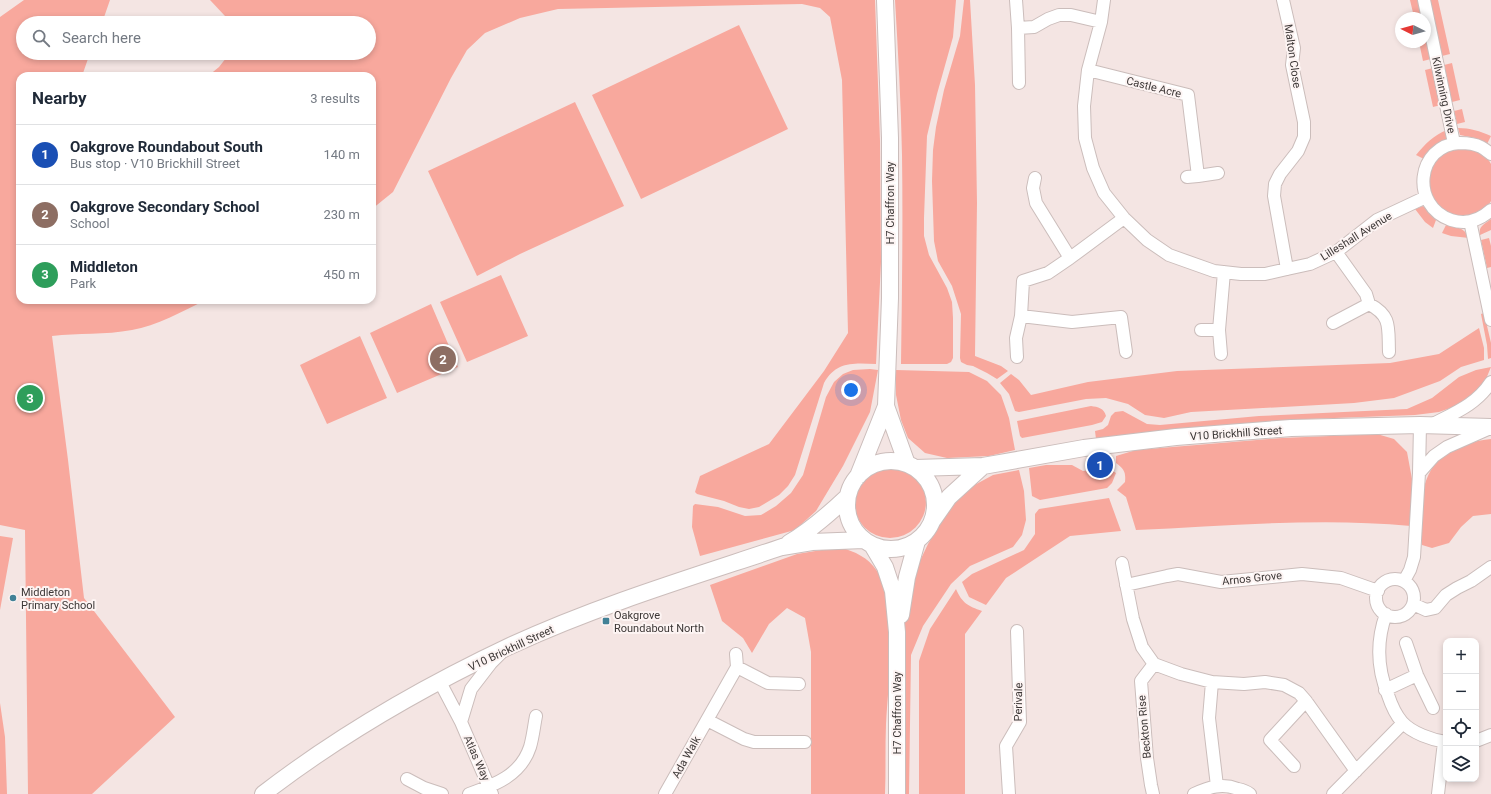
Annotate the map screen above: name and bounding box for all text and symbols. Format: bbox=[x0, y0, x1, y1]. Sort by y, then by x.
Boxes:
north arrow bbox=[1395, 12, 1431, 48]
search box bbox=[16, 16, 376, 60]
street label: Malton Close bbox=[1282, 23, 1303, 89]
icon: search bbox=[30, 27, 52, 49]
text: Search here bbox=[62, 29, 141, 47]
street label: Kilwinning Drive bbox=[1429, 56, 1458, 135]
street label: Castle Acre bbox=[1125, 74, 1183, 101]
text: Nearby bbox=[32, 88, 87, 108]
text: 3 results bbox=[310, 91, 360, 106]
text: Oakgrove Roundabout South bbox=[70, 138, 263, 156]
text: 1 bbox=[41, 147, 49, 162]
text: 140 m bbox=[323, 147, 360, 162]
text: Bus stop · V10 Brickhill Street bbox=[70, 156, 240, 171]
street label: H7 Chaffron Way bbox=[884, 161, 897, 245]
text: Oakgrove Secondary School bbox=[70, 198, 260, 216]
text: 2 bbox=[41, 207, 49, 222]
text: 230 m bbox=[323, 207, 360, 222]
street label: Lilleshall Avenue bbox=[1318, 209, 1394, 264]
text: School bbox=[70, 216, 110, 231]
text: Middleton bbox=[70, 258, 138, 276]
text: 3 bbox=[41, 267, 49, 282]
text: 450 m bbox=[323, 267, 360, 282]
text: Park bbox=[70, 276, 96, 291]
pin: 2 bbox=[430, 344, 456, 374]
your location bbox=[841, 380, 861, 400]
pin: 3 bbox=[17, 383, 43, 413]
street label: V10 Brickhill Street bbox=[1189, 424, 1283, 443]
pin: 1 bbox=[1087, 450, 1113, 480]
street label: Arnos Grove bbox=[1222, 569, 1283, 588]
place label: Middleton Primary School bbox=[21, 586, 95, 612]
marker: Middleton Primary School bbox=[8, 593, 18, 603]
place label: Oakgrove Roundabout North bbox=[614, 609, 704, 635]
marker: Oakgrove Roundabout North bbox=[601, 616, 611, 626]
street label: V10 Brickhill Street bbox=[467, 623, 556, 674]
map controls bbox=[1443, 638, 1479, 782]
button: + bbox=[1443, 638, 1479, 674]
street label: H7 Chaffron Way bbox=[891, 671, 904, 755]
button: − bbox=[1443, 674, 1479, 710]
street label: Perivale bbox=[1012, 682, 1025, 722]
street label: Beckton Rise bbox=[1135, 695, 1154, 759]
button: locate bbox=[1443, 710, 1479, 746]
street label: Atlas Way bbox=[461, 733, 493, 784]
street label: Ada Walk bbox=[670, 734, 703, 780]
button: layers bbox=[1443, 746, 1479, 782]

